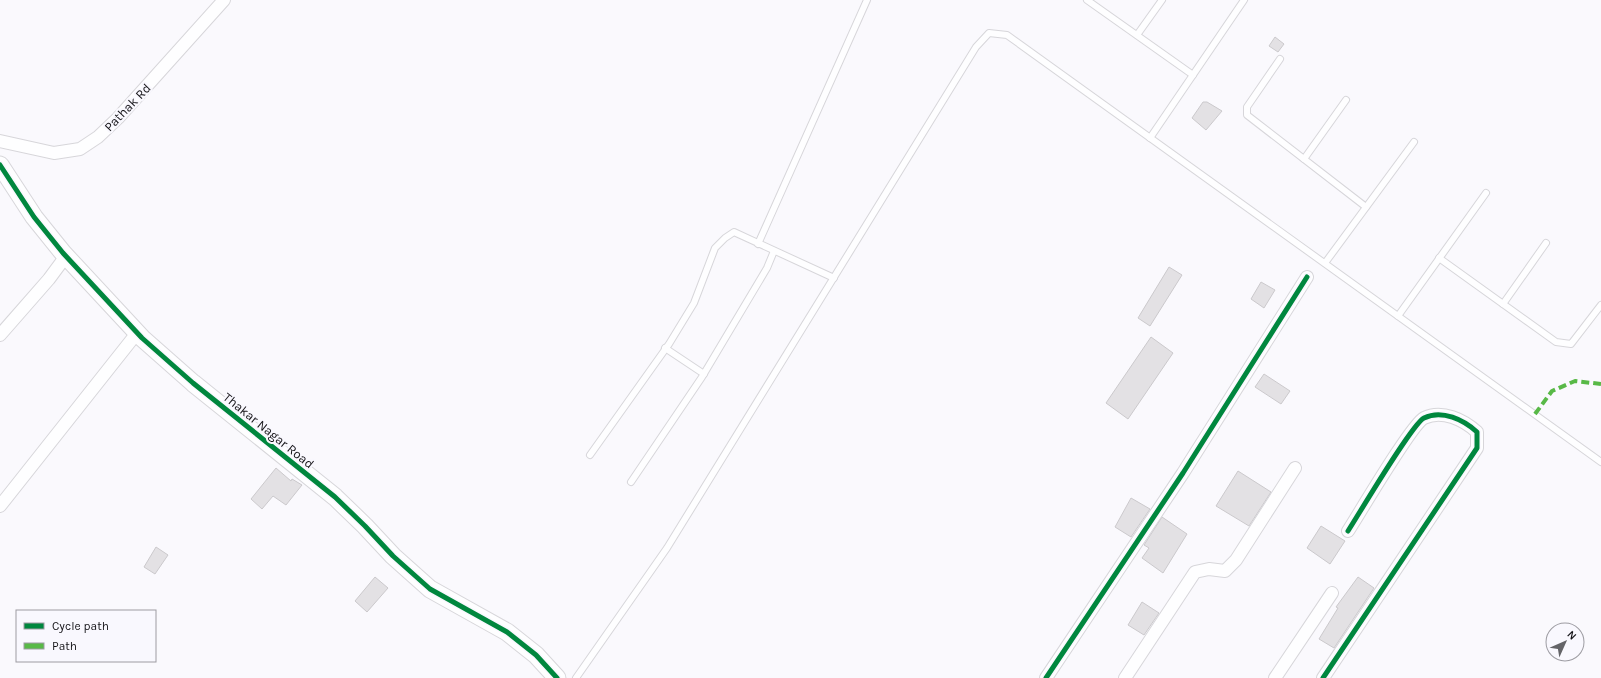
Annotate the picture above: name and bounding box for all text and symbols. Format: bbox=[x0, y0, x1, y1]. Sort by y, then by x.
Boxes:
street label: Pathak Rd bbox=[101, 80, 154, 134]
street label: Thakar Nagar Road bbox=[220, 389, 317, 471]
legend bbox=[16, 610, 156, 662]
text: Cycle path bbox=[52, 619, 109, 633]
north arrow bbox=[1545, 622, 1585, 662]
text: N bbox=[1564, 628, 1579, 643]
text: Path bbox=[52, 639, 77, 653]

